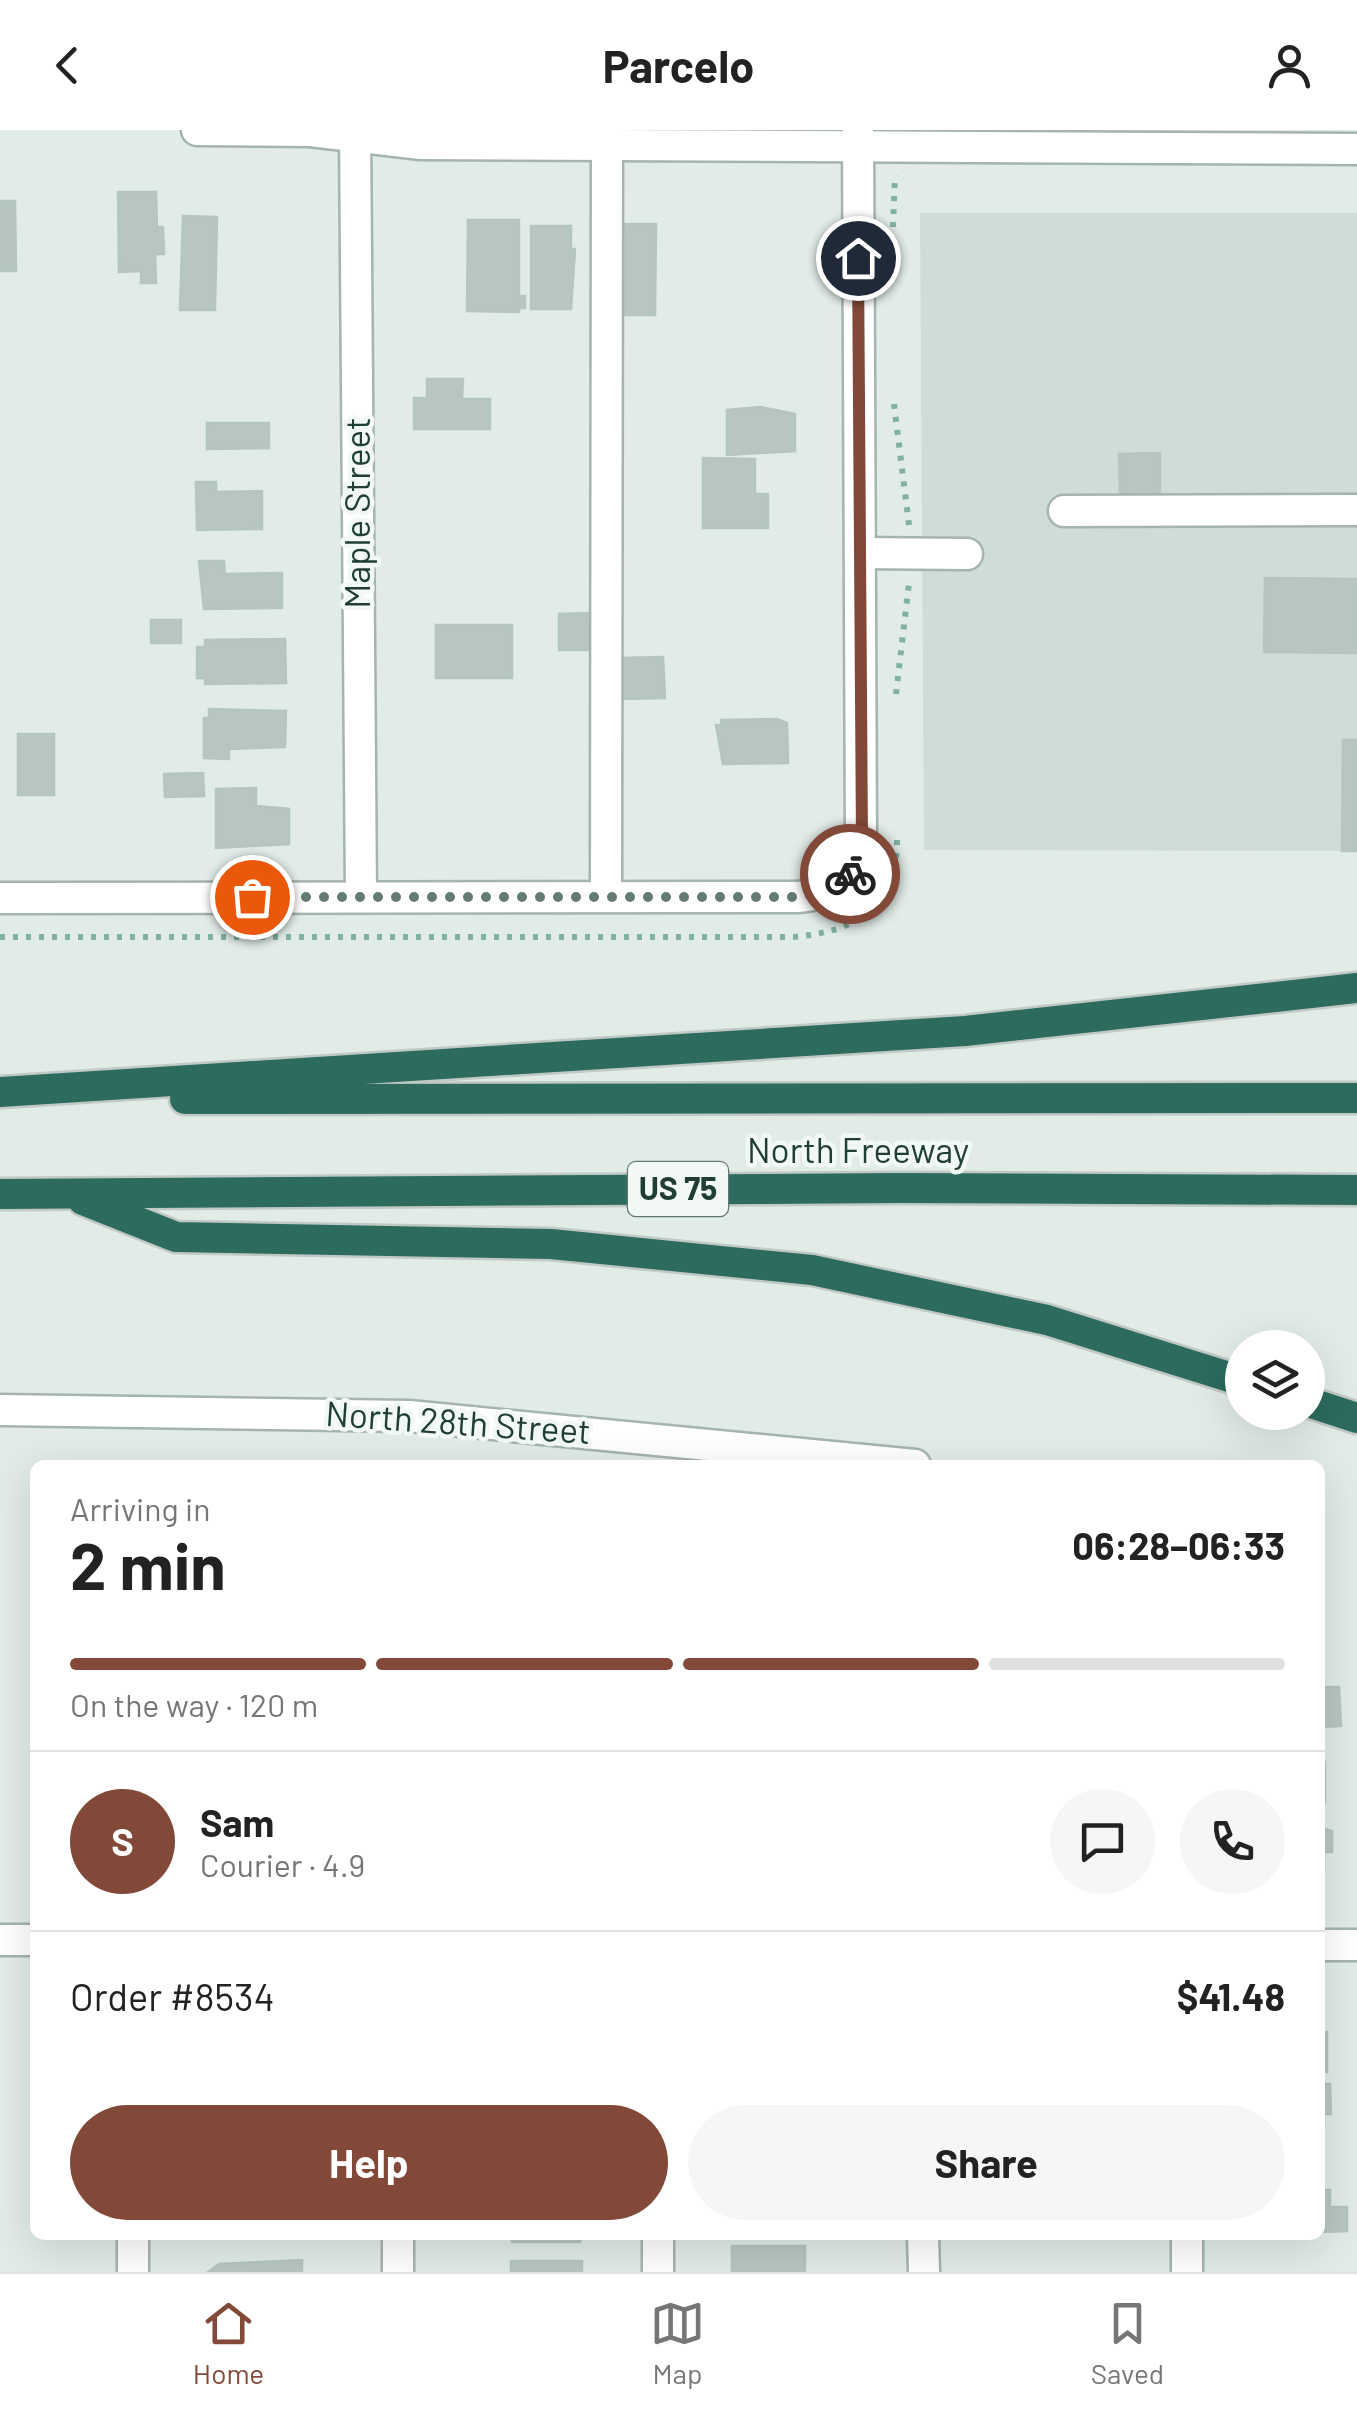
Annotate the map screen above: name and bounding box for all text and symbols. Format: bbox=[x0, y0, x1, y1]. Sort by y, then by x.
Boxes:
icon: back bbox=[40, 38, 95, 93]
text: Parcelo bbox=[603, 38, 754, 92]
icon: person bbox=[1262, 38, 1317, 93]
pin bbox=[816, 216, 901, 301]
icon: home bbox=[831, 231, 886, 286]
street label: Maple Street bbox=[335, 417, 377, 609]
courier bbox=[800, 824, 900, 924]
icon: bike bbox=[823, 847, 878, 902]
pin bbox=[210, 855, 295, 940]
icon: bag bbox=[225, 870, 280, 925]
street label: North Freeway bbox=[747, 1128, 969, 1170]
road number: US 75 bbox=[628, 1162, 728, 1216]
map controls bbox=[1225, 1330, 1325, 1430]
button: layers bbox=[1225, 1330, 1325, 1430]
street label: North 28th Street bbox=[324, 1391, 592, 1451]
text: Arriving in bbox=[70, 1489, 210, 1527]
text: 06:28–06:33 bbox=[1072, 1522, 1285, 1568]
text: 2 min bbox=[70, 1525, 226, 1603]
text: On the way · 120 m bbox=[70, 1685, 318, 1723]
button: chat bbox=[1050, 1789, 1155, 1894]
button: phone bbox=[1180, 1789, 1285, 1894]
text: Sam bbox=[200, 1799, 274, 1845]
text: S bbox=[111, 1818, 134, 1864]
text: Courier · 4.9 bbox=[200, 1845, 365, 1883]
text: Order #8534 bbox=[70, 1973, 275, 2019]
text: $41.48 bbox=[1177, 1973, 1285, 2019]
button: Help bbox=[70, 2105, 668, 2220]
button: Share bbox=[688, 2105, 1285, 2220]
tab: Home bbox=[193, 2296, 264, 2390]
tab: Map bbox=[650, 2296, 705, 2390]
tab: Saved bbox=[1091, 2296, 1164, 2390]

